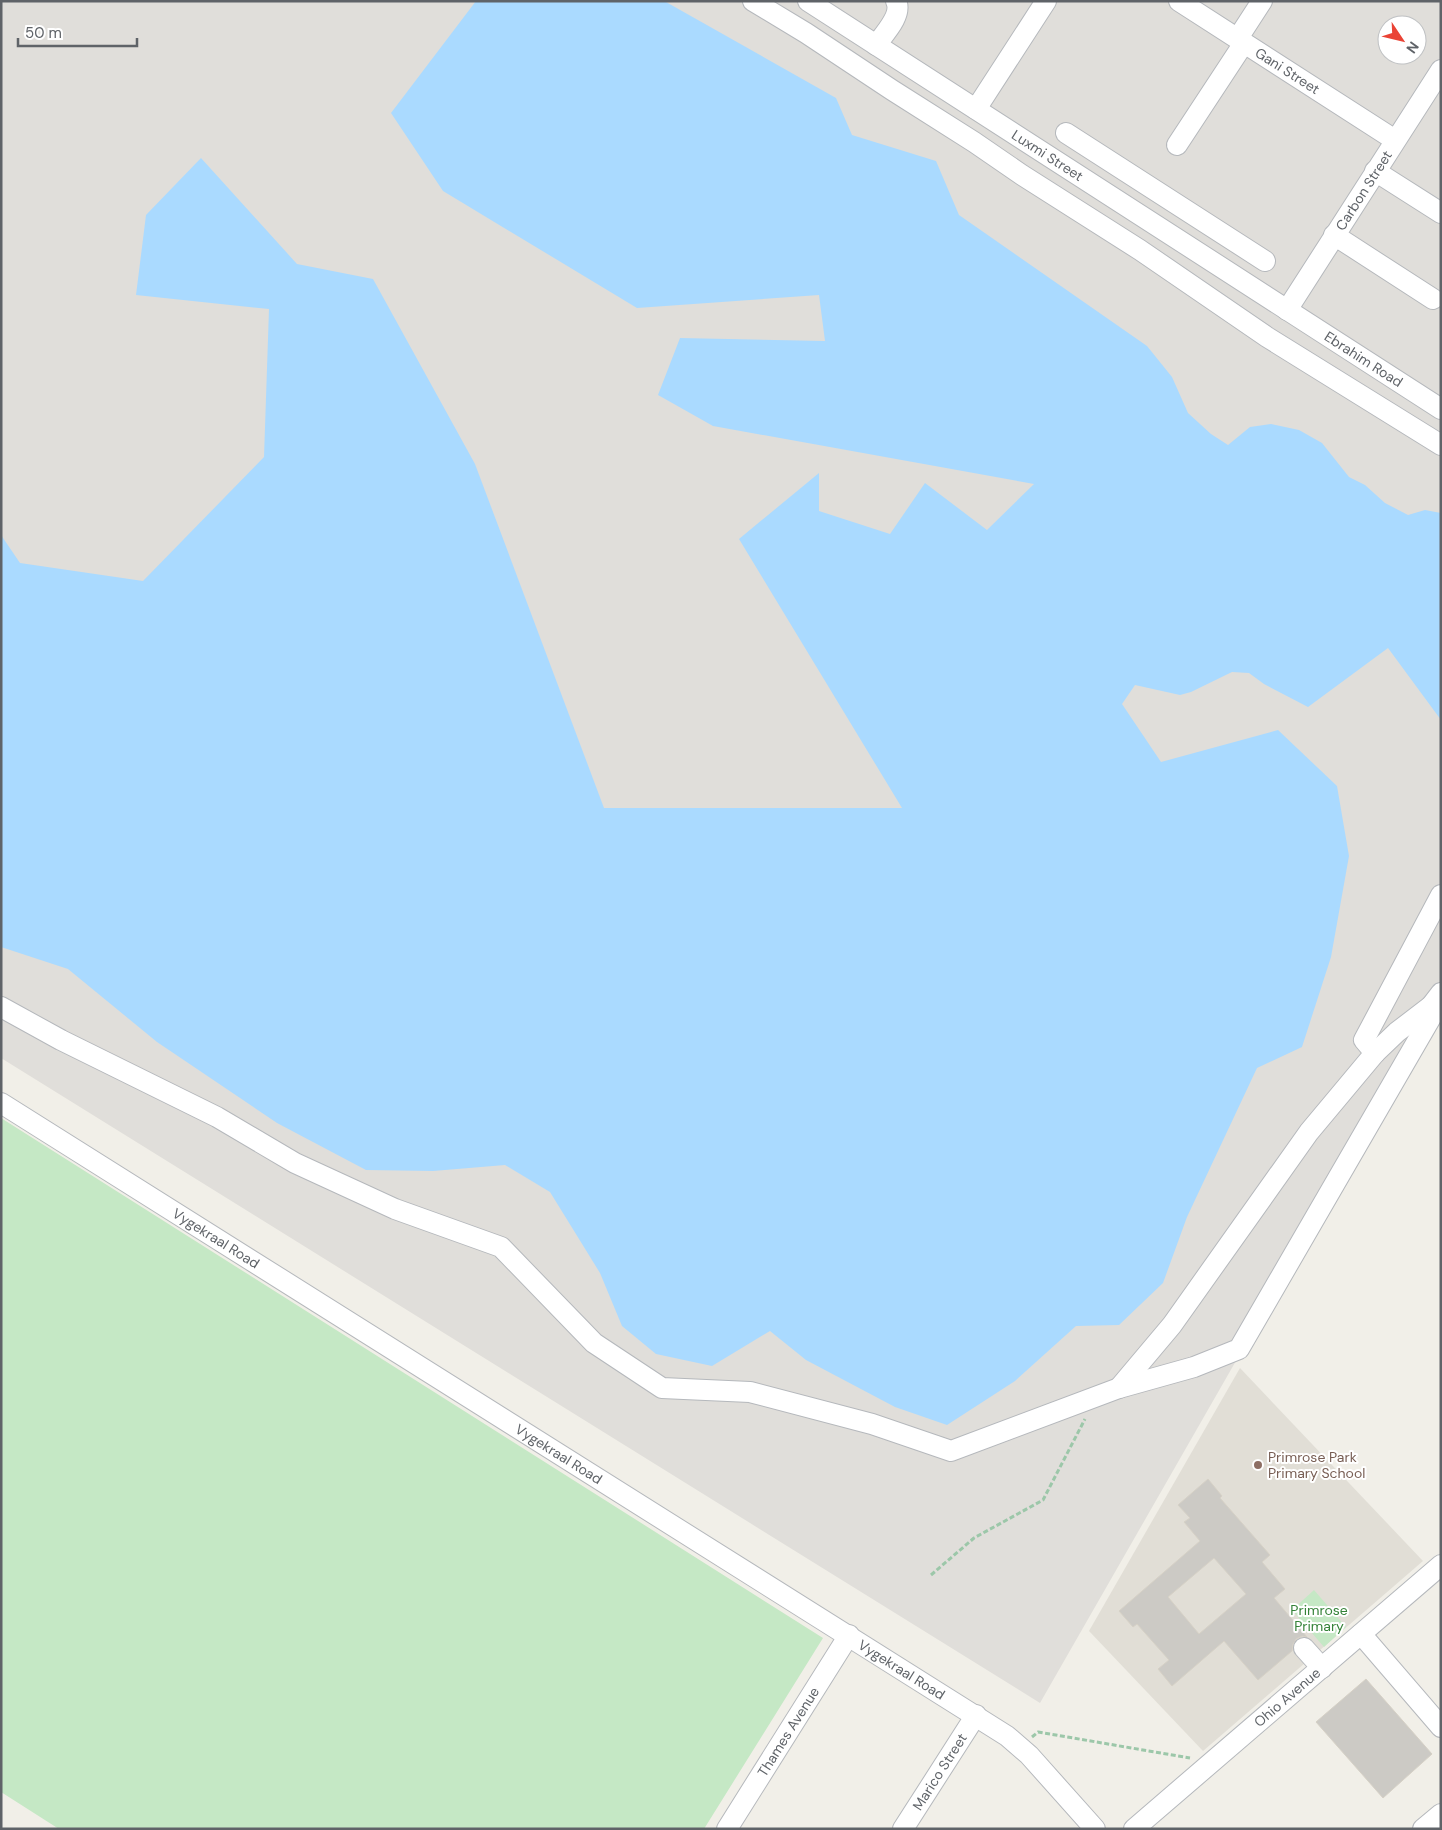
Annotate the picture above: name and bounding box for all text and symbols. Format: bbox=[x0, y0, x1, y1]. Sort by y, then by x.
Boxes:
scale bar bbox=[18, 15, 136, 47]
north arrow bbox=[1377, 15, 1427, 65]
text: 50 m bbox=[25, 23, 62, 43]
text: N bbox=[1402, 38, 1423, 57]
street label: Gani Street bbox=[1252, 43, 1323, 98]
street label: Luxmi Street bbox=[1008, 126, 1087, 185]
street label: Carbon Street bbox=[1331, 147, 1396, 234]
street label: Ebrahim Road bbox=[1321, 327, 1406, 391]
street label: Vygekraal Road bbox=[169, 1204, 263, 1272]
street label: Vygekraal Road bbox=[512, 1420, 606, 1488]
place label: Primrose Park Primary School bbox=[1268, 1448, 1365, 1482]
marker: Primrose Park Primary School bbox=[1252, 1459, 1264, 1471]
park label: Primrose Primary bbox=[1290, 1601, 1348, 1635]
street label: Vygekraal Road bbox=[855, 1636, 948, 1704]
street label: Ohio Avenue bbox=[1250, 1664, 1324, 1731]
street label: Thames Avenue bbox=[753, 1683, 823, 1780]
street label: Marico Street bbox=[908, 1730, 971, 1814]

